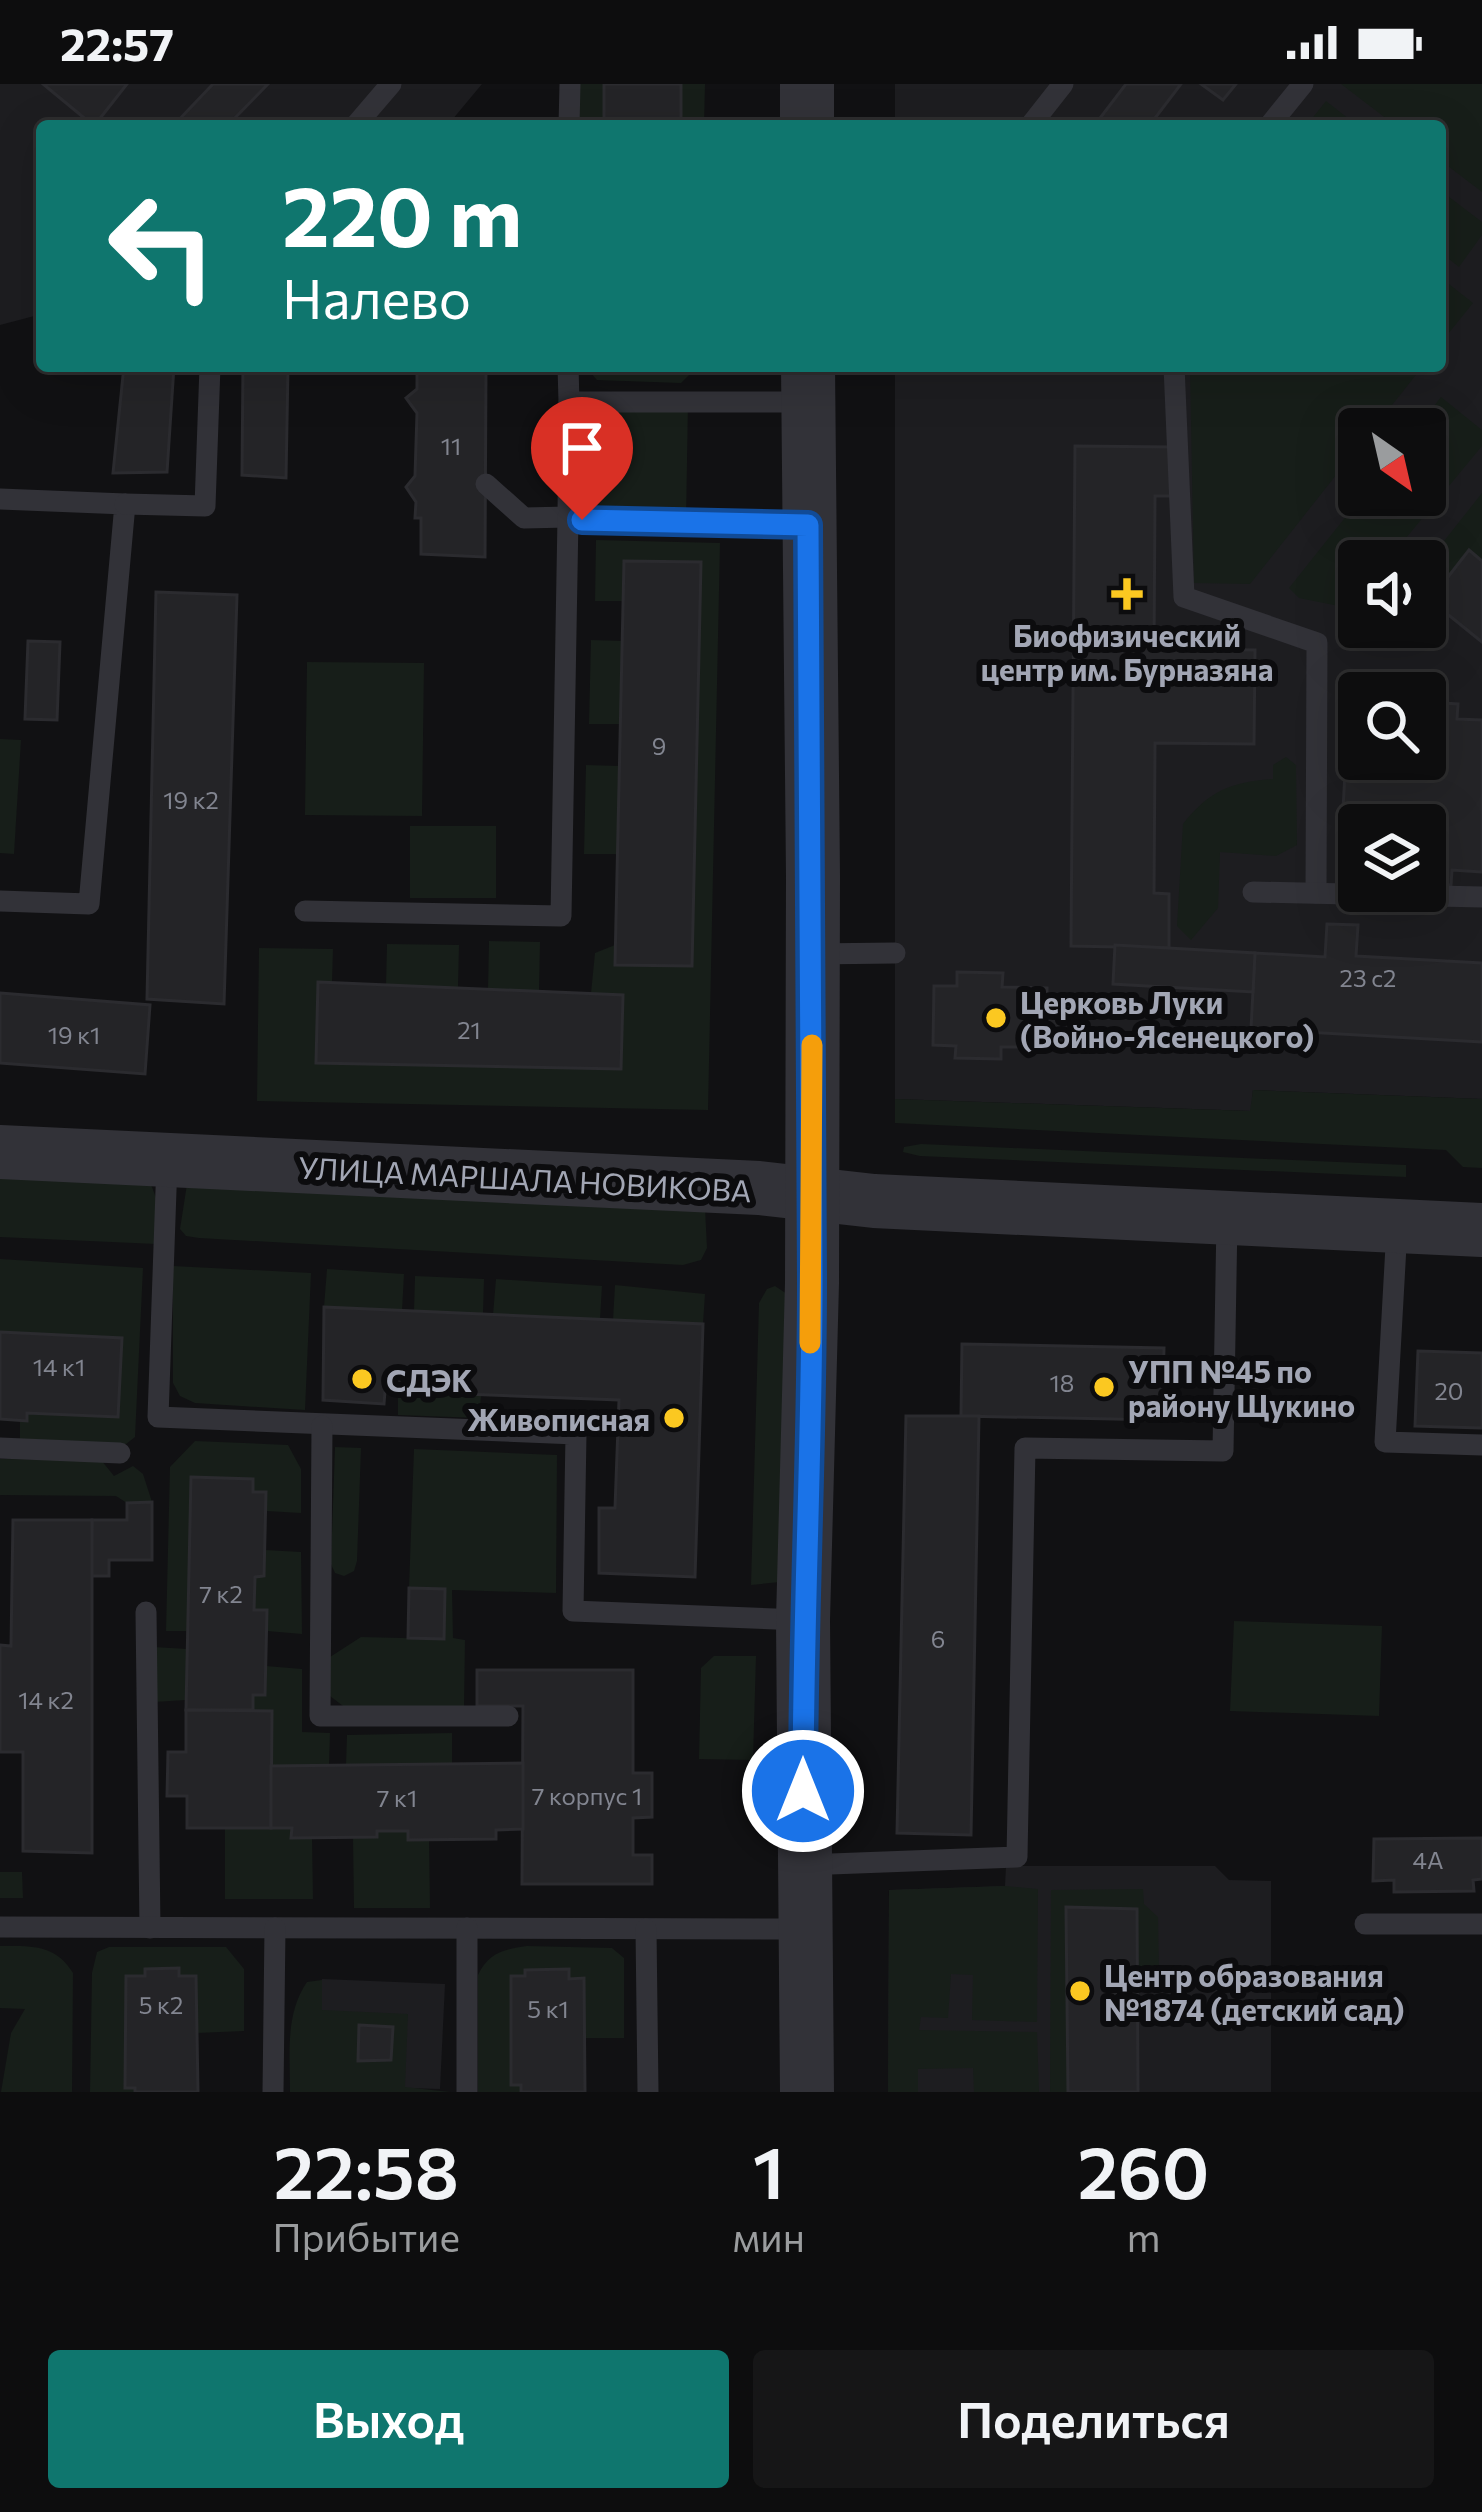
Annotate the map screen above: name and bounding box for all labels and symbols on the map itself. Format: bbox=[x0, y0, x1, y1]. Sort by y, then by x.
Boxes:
pin bbox=[531, 397, 633, 520]
north arrow bbox=[1338, 408, 1446, 516]
house number: 11 bbox=[441, 431, 461, 460]
marker: Биофизический центр им. Бурназяна bbox=[1111, 578, 1143, 610]
place label: Биофизический центр им. Бурназяна bbox=[981, 616, 1273, 687]
house number: 9 bbox=[652, 731, 666, 760]
house number: 19 к2 bbox=[163, 785, 219, 814]
house number: 23 с2 bbox=[1340, 963, 1396, 992]
place label: Церковь Луки (Войно-Ясенецкого) bbox=[1020, 983, 1315, 1054]
marker: Церковь Луки (Войно-Ясенецкого) bbox=[983, 1005, 1009, 1031]
house number: 21 bbox=[457, 1015, 481, 1044]
house number: 19 к1 bbox=[48, 1020, 100, 1049]
street label: УЛИЦА МАРШАЛА НОВИКОВА bbox=[297, 1148, 753, 1208]
house number: 14 к1 bbox=[33, 1352, 85, 1381]
place label: УПП №45 по району Щукино bbox=[1128, 1352, 1355, 1423]
place label: СДЭК bbox=[386, 1361, 472, 1398]
marker: СДЭК bbox=[349, 1366, 375, 1392]
house number: 18 bbox=[1050, 1368, 1074, 1397]
marker: УПП №45 по району Щукино bbox=[1091, 1374, 1117, 1400]
house number: 20 bbox=[1435, 1376, 1463, 1405]
place label: Живописная bbox=[467, 1400, 650, 1437]
marker: Живописная bbox=[661, 1405, 687, 1431]
house number: 7 к2 bbox=[199, 1579, 243, 1608]
house number: 6 bbox=[931, 1624, 945, 1653]
house number: 14 к2 bbox=[18, 1685, 74, 1714]
position arrow bbox=[740, 1728, 866, 1854]
house number: 7 корпус 1 bbox=[532, 1781, 642, 1810]
house number: 7 к1 bbox=[377, 1783, 417, 1812]
house number: 4А bbox=[1413, 1845, 1443, 1874]
place label: Центр образования №1874 (детский сад) bbox=[1104, 1956, 1405, 2027]
marker: Центр образования №1874 (детский сад) bbox=[1067, 1978, 1093, 2004]
house number: 5 к2 bbox=[139, 1990, 183, 2019]
house number: 5 к1 bbox=[527, 1994, 569, 2023]

